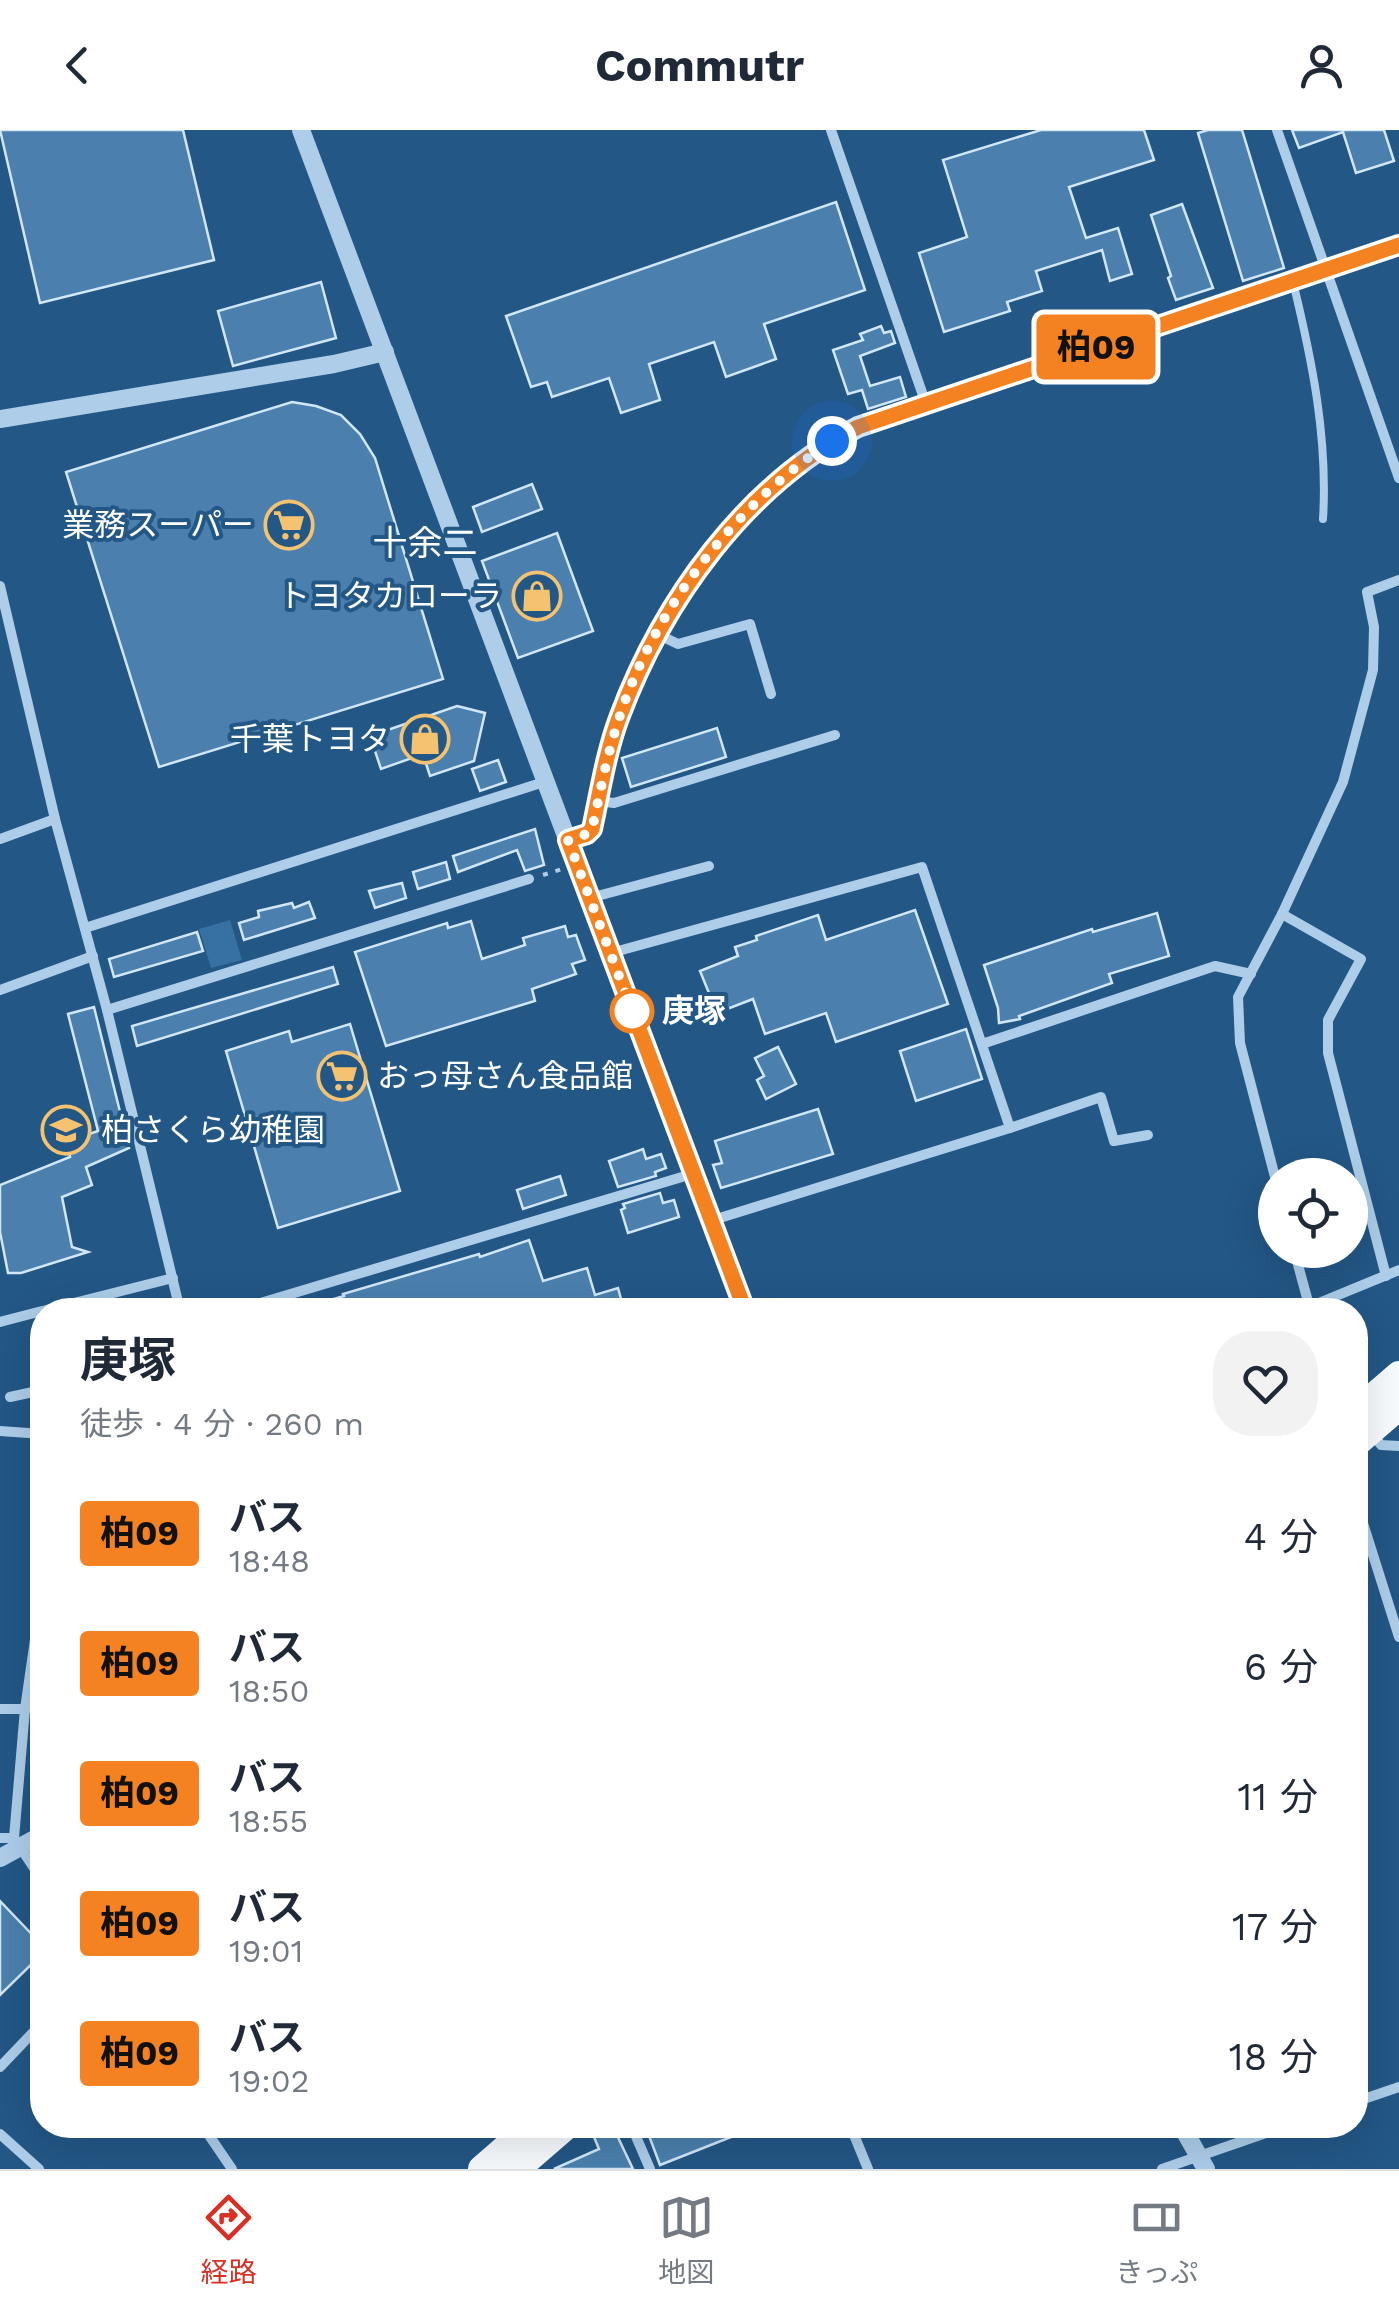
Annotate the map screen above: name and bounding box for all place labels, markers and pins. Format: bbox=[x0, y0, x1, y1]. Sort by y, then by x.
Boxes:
supermarket icon: 業務スーパー bbox=[263, 499, 315, 551]
place label: 業務スーパー bbox=[62, 506, 254, 544]
shop icon: トヨタカローラ bbox=[511, 570, 563, 622]
place label: トヨタカローラ bbox=[278, 577, 502, 615]
shop icon: 千葉トヨタ bbox=[399, 713, 451, 765]
place label: 千葉トヨタ bbox=[230, 720, 390, 758]
marker: 庚塚 bbox=[611, 990, 653, 1032]
place label: 庚塚 bbox=[662, 992, 726, 1030]
supermarket icon: おっ母さん食品館 bbox=[316, 1050, 368, 1102]
place label: おっ母さん食品館 bbox=[377, 1057, 633, 1095]
school or university icon: 柏さくら幼稚園 bbox=[40, 1104, 92, 1156]
place label: 柏さくら幼稚園 bbox=[101, 1111, 325, 1149]

